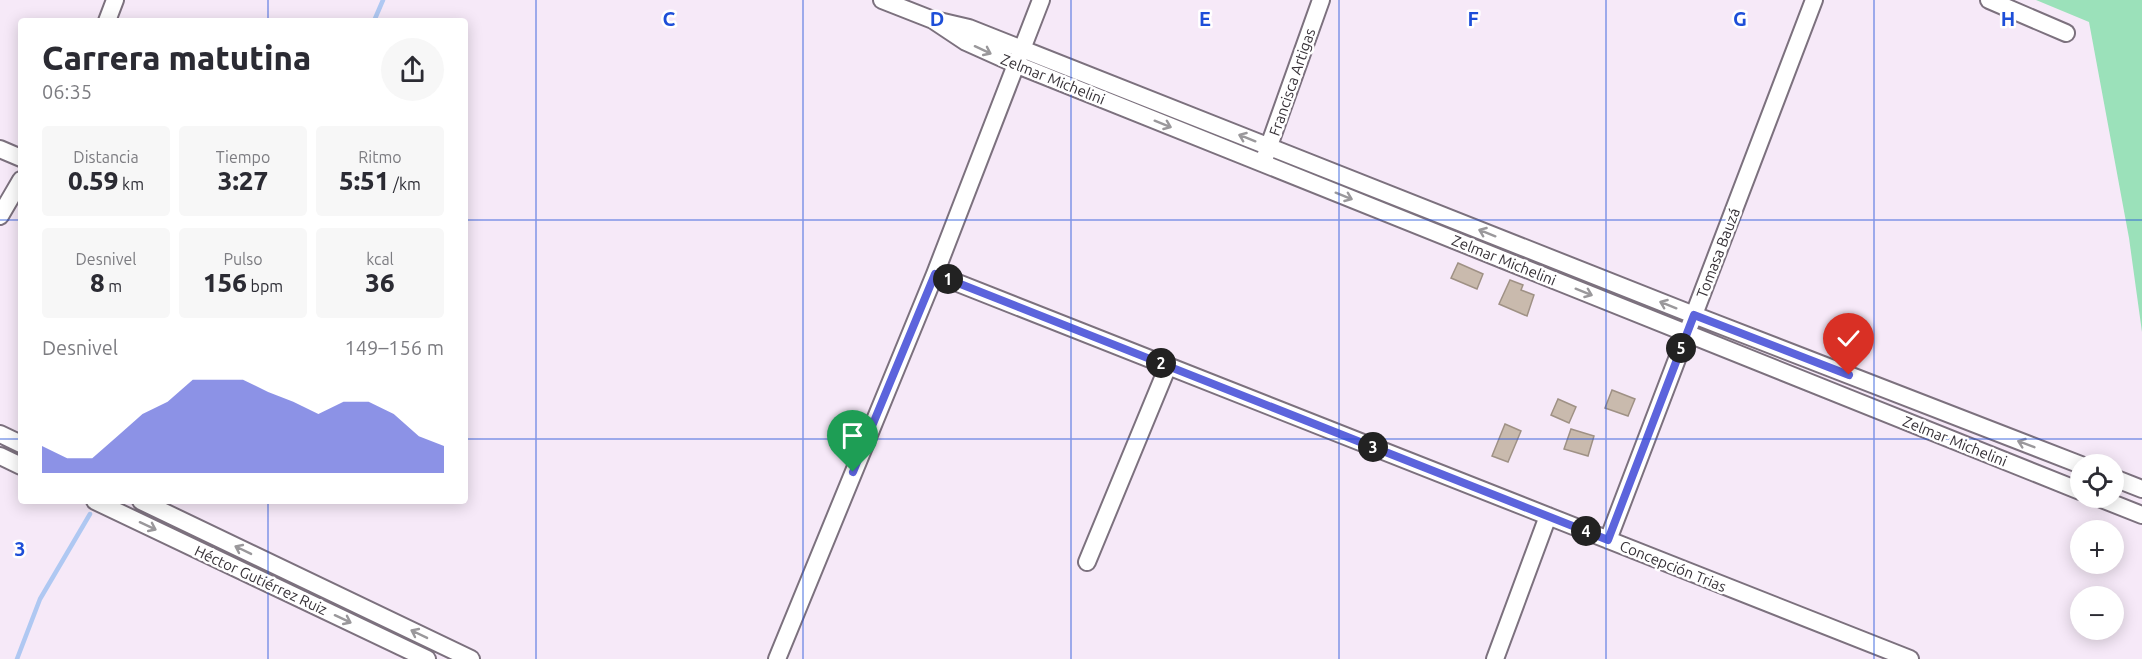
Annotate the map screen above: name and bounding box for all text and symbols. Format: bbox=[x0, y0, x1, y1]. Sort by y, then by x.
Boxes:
text: C bbox=[663, 7, 676, 30]
text: D bbox=[930, 7, 944, 30]
text: E bbox=[1199, 7, 1211, 30]
text: F bbox=[1467, 7, 1479, 30]
text: G bbox=[1733, 7, 1747, 30]
text: H bbox=[2001, 7, 2015, 30]
street label: Francisca Artigas bbox=[1266, 26, 1318, 138]
button: share bbox=[381, 38, 444, 101]
text: Carrera matutina bbox=[42, 39, 311, 76]
one-way arrow bbox=[973, 45, 991, 57]
street label: Zelmar Michelini bbox=[998, 50, 1108, 108]
text: 06:35 bbox=[42, 80, 92, 103]
one-way arrow bbox=[1153, 119, 1172, 130]
one-way arrow bbox=[1238, 132, 1257, 143]
text: Distancia bbox=[73, 148, 139, 166]
text: Tiempo bbox=[216, 148, 270, 166]
text: Ritmo bbox=[358, 148, 402, 166]
text: 0.59 bbox=[68, 166, 118, 195]
text: 3:27 bbox=[218, 166, 268, 195]
text: 5:51 bbox=[339, 166, 389, 195]
text: km bbox=[118, 175, 144, 193]
text: /km bbox=[389, 175, 421, 193]
one-way arrow bbox=[1334, 192, 1353, 203]
street label: Tomasa Bauzá bbox=[1693, 206, 1743, 300]
one-way arrow bbox=[1478, 227, 1497, 238]
street label: Zelmar Michelini bbox=[1449, 231, 1559, 289]
text: Desnivel bbox=[76, 250, 136, 268]
text: Pulso bbox=[223, 250, 263, 268]
text: kcal bbox=[366, 250, 394, 268]
pin: 1 bbox=[933, 264, 963, 294]
text: 8 bbox=[90, 268, 105, 297]
text: 156 bbox=[203, 268, 247, 297]
text: 36 bbox=[365, 268, 395, 297]
text: 1 bbox=[943, 270, 953, 288]
text: m bbox=[105, 277, 122, 295]
text: bpm bbox=[247, 277, 283, 295]
one-way arrow bbox=[1574, 287, 1592, 298]
one-way arrow bbox=[1660, 299, 1678, 310]
pin bbox=[1823, 313, 1874, 375]
icon: check bbox=[1832, 322, 1865, 355]
pin: 5 bbox=[1666, 333, 1696, 363]
text: Desnivel bbox=[42, 336, 118, 359]
text: 149–156 m bbox=[345, 336, 444, 359]
text: 5 bbox=[1676, 339, 1686, 357]
pin: 2 bbox=[1146, 348, 1176, 378]
text: 2 bbox=[1156, 354, 1166, 372]
pin bbox=[827, 410, 878, 472]
street label: Zelmar Michelini bbox=[1900, 412, 2010, 470]
icon: arrive bbox=[836, 419, 869, 452]
pin: 3 bbox=[1358, 432, 1388, 462]
text: 3 bbox=[1368, 438, 1378, 456]
one-way arrow bbox=[2017, 438, 2036, 449]
map controls bbox=[2070, 454, 2124, 640]
button: locate bbox=[2070, 454, 2124, 508]
pin: 4 bbox=[1571, 516, 1601, 546]
button: + bbox=[2070, 520, 2124, 574]
one-way arrow bbox=[138, 521, 156, 533]
text: 4 bbox=[1581, 522, 1591, 540]
text: 3 bbox=[14, 537, 26, 560]
street label: Concepción Trias bbox=[1617, 537, 1729, 595]
street label: Héctor Gutiérrez Ruiz bbox=[192, 542, 330, 618]
one-way arrow bbox=[234, 543, 252, 555]
button: − bbox=[2070, 586, 2124, 640]
one-way arrow bbox=[333, 614, 351, 626]
one-way arrow bbox=[410, 627, 428, 639]

